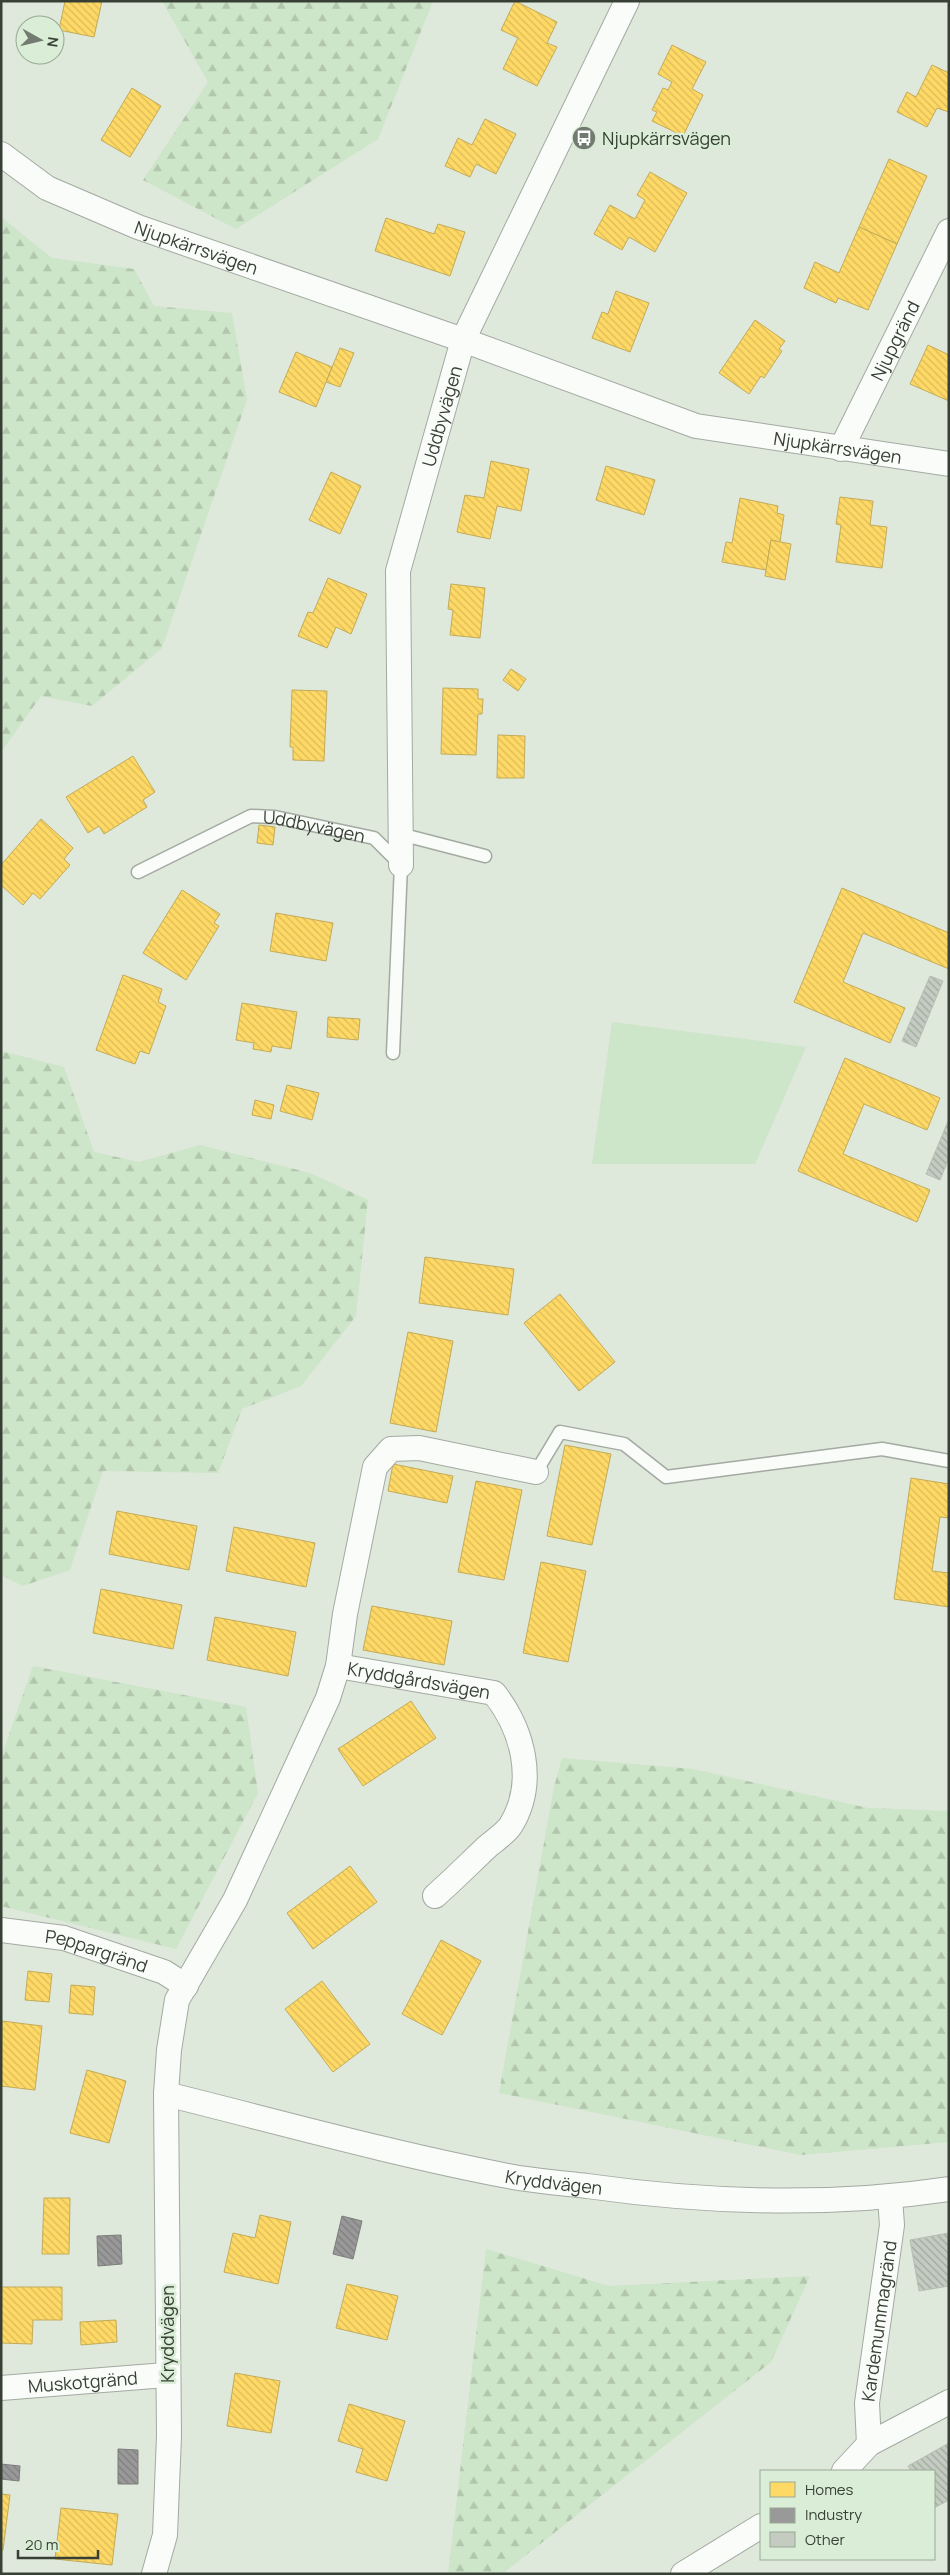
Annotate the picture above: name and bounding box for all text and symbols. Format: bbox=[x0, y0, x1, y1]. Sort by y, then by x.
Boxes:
north arrow bbox=[15, 15, 65, 65]
text: N bbox=[43, 36, 63, 48]
bus stop icon: Njupkärrsvägen bbox=[571, 125, 597, 151]
place label: Njupkärrsvägen bbox=[602, 126, 731, 150]
street label: Njupkärrsvägen bbox=[131, 215, 261, 280]
street label: Njupgränd bbox=[865, 297, 925, 385]
street label: Uddbyvägen bbox=[416, 363, 467, 469]
street label: Njupkärrsvägen bbox=[772, 426, 903, 469]
street label: Uddbyvägen bbox=[262, 805, 367, 848]
street label: Kryddgårdsvägen bbox=[346, 1656, 492, 1704]
street label: Peppargränd bbox=[44, 1924, 151, 1978]
street label: Kryddvägen bbox=[503, 2164, 604, 2200]
street label: Kardemummagränd bbox=[855, 2239, 902, 2403]
street label: Kryddvägen bbox=[155, 2285, 179, 2383]
street label: Muskotgränd bbox=[27, 2365, 139, 2398]
legend bbox=[760, 2470, 935, 2560]
text: Homes bbox=[805, 2479, 854, 2500]
text: Industry bbox=[805, 2504, 862, 2525]
scale bar bbox=[18, 2528, 98, 2560]
text: Other bbox=[805, 2529, 846, 2550]
text: 20 m bbox=[25, 2534, 58, 2555]

